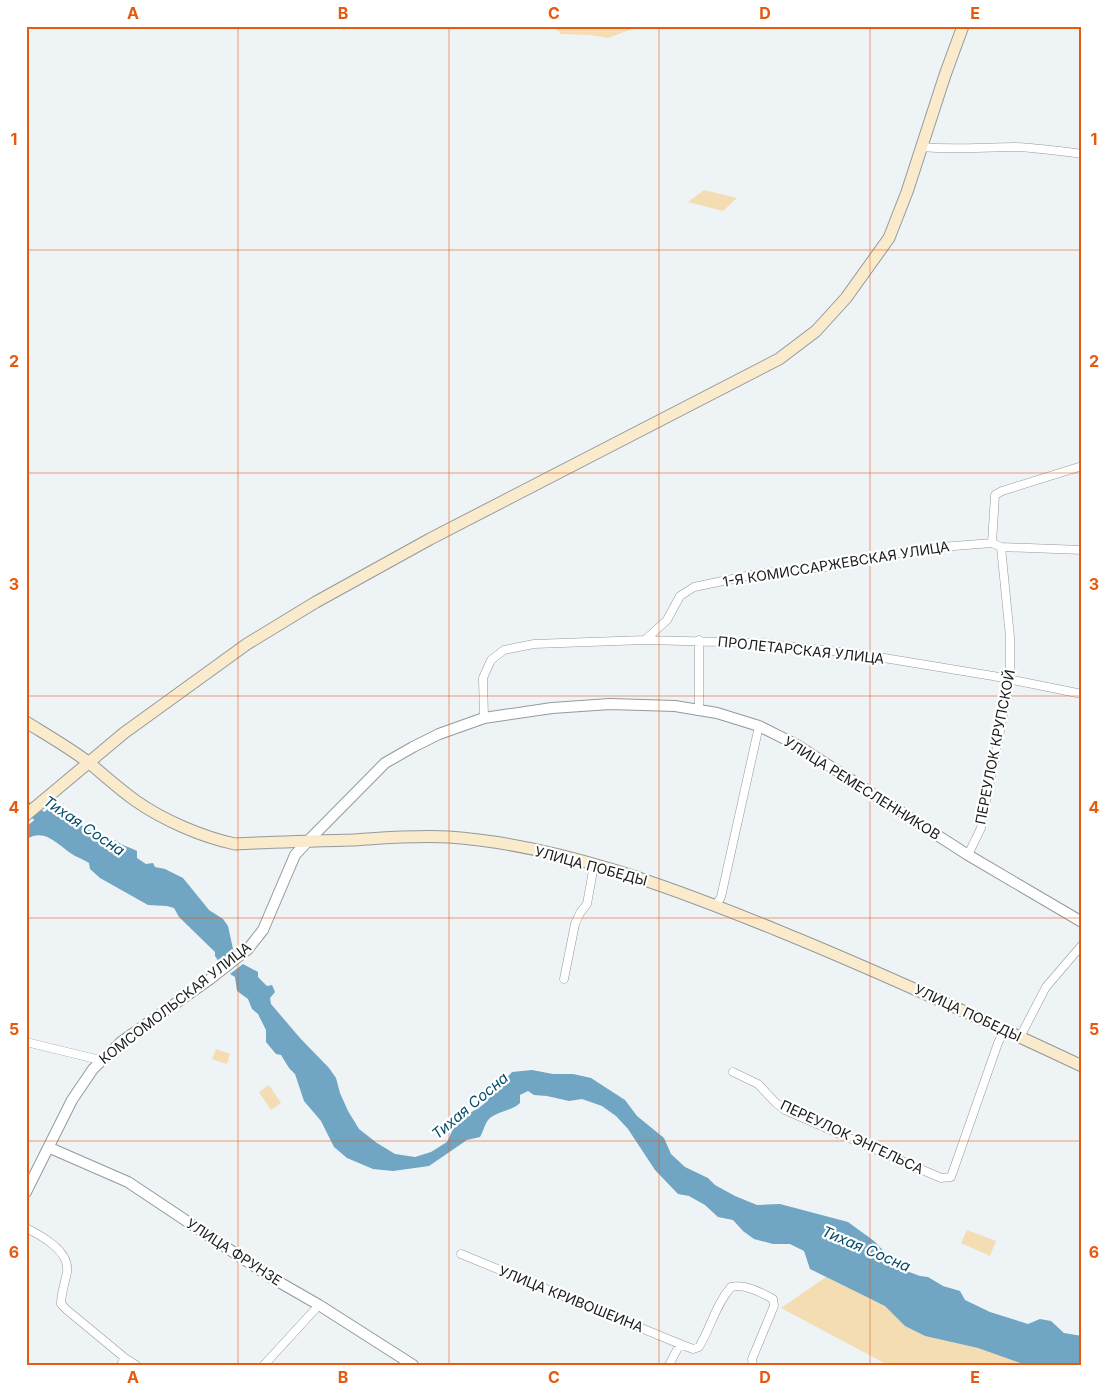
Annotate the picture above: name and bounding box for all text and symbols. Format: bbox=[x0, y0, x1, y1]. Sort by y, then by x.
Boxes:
text: A bbox=[127, 3, 139, 23]
text: B bbox=[338, 3, 348, 23]
text: C bbox=[548, 3, 560, 23]
text: D bbox=[759, 3, 771, 23]
text: E bbox=[970, 3, 980, 23]
text: 1 bbox=[11, 129, 17, 149]
text: 1 bbox=[1091, 129, 1097, 149]
text: 2 bbox=[9, 351, 19, 371]
text: 2 bbox=[1089, 351, 1099, 371]
street label: 1-Я КОМИССАРЖЕВСКАЯ УЛИЦА bbox=[721, 537, 951, 590]
text: 3 bbox=[9, 574, 19, 594]
text: 3 bbox=[1089, 574, 1099, 594]
street label: ПРОЛЕТАРСКАЯ УЛИЦА bbox=[717, 632, 885, 667]
street label: ПЕРЕУЛОК КРУПСКОЙ bbox=[970, 668, 1018, 826]
street label: УЛИЦА РЕМЕСЛЕННИКОВ bbox=[781, 732, 944, 843]
water label: Тихая Сосна bbox=[40, 791, 129, 860]
text: 4 bbox=[9, 797, 20, 817]
text: 4 bbox=[1089, 797, 1100, 817]
street label: УЛИЦА ПОБЕДЫ bbox=[533, 842, 649, 889]
street label: КОМСОМОЛЬСКАЯ УЛИЦА bbox=[95, 938, 254, 1067]
street label: УЛИЦА ПОБЕДЫ bbox=[912, 980, 1024, 1045]
text: 5 bbox=[9, 1019, 19, 1039]
text: 5 bbox=[1089, 1019, 1099, 1039]
water label: Тихая Сосна bbox=[427, 1068, 512, 1143]
street label: ПЕРЕУЛОК ЭНГЕЛЬСА bbox=[778, 1096, 927, 1177]
street label: УЛИЦА ФРУНЗЕ bbox=[183, 1214, 285, 1289]
water label: Тихая Сосна bbox=[819, 1221, 913, 1276]
text: 6 bbox=[9, 1242, 19, 1262]
text: 6 bbox=[1089, 1242, 1099, 1262]
street label: УЛИЦА КРИВОШЕИНА bbox=[496, 1262, 646, 1336]
text: A bbox=[127, 1367, 139, 1387]
text: B bbox=[338, 1367, 348, 1387]
text: C bbox=[548, 1367, 560, 1387]
text: D bbox=[759, 1367, 771, 1387]
text: E bbox=[970, 1367, 980, 1387]

